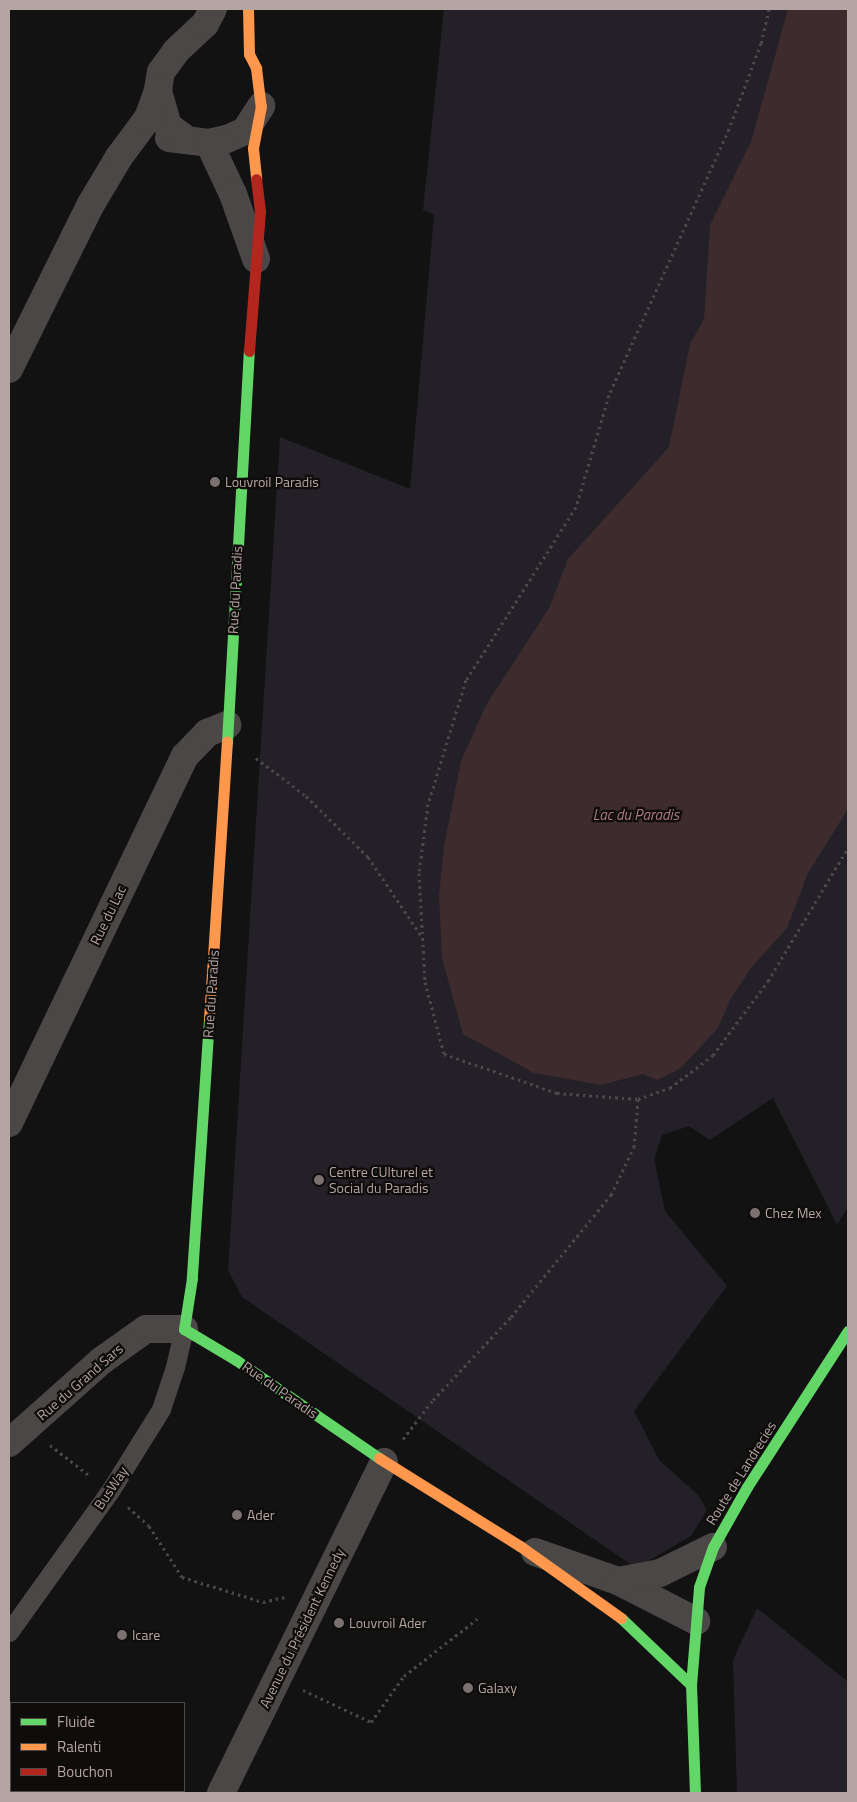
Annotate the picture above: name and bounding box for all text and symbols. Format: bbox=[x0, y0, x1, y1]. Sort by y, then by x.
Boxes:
place label: Louvroil Paradis bbox=[225, 474, 319, 490]
marker: Louvroil Paradis bbox=[209, 476, 221, 488]
street label: Rue du Paradis bbox=[224, 546, 246, 634]
water label: Lac du Paradis bbox=[593, 806, 679, 824]
street label: Rue du Lac bbox=[86, 883, 130, 947]
street label: Rue du Paradis bbox=[200, 949, 222, 1039]
place label: Centre CUlturel et Social du Paradis bbox=[329, 1164, 433, 1196]
marker: Centre CUlturel et Social du Paradis bbox=[313, 1174, 325, 1186]
place label: Chez Mex bbox=[765, 1205, 822, 1221]
marker: Chez Mex bbox=[749, 1207, 761, 1219]
street label: Rue du Grand Sars bbox=[34, 1340, 126, 1424]
street label: Rue du Paradis bbox=[239, 1358, 321, 1422]
street label: Route de Landrecies bbox=[702, 1418, 780, 1528]
street label: BusWay bbox=[91, 1463, 131, 1513]
place label: Ader bbox=[247, 1507, 275, 1523]
marker: Ader bbox=[231, 1509, 243, 1521]
street label: Avenue du Président Kennedy bbox=[256, 1545, 348, 1711]
place label: Louvroil Ader bbox=[349, 1615, 426, 1631]
marker: Louvroil Ader bbox=[333, 1617, 345, 1629]
place label: Icare bbox=[132, 1627, 160, 1643]
marker: Icare bbox=[116, 1629, 128, 1641]
place label: Galaxy bbox=[478, 1680, 517, 1696]
marker: Galaxy bbox=[462, 1682, 474, 1694]
legend bbox=[10, 1702, 185, 1792]
text: Fluide bbox=[57, 1710, 95, 1733]
text: Ralenti bbox=[57, 1735, 101, 1758]
text: Bouchon bbox=[57, 1760, 113, 1783]

